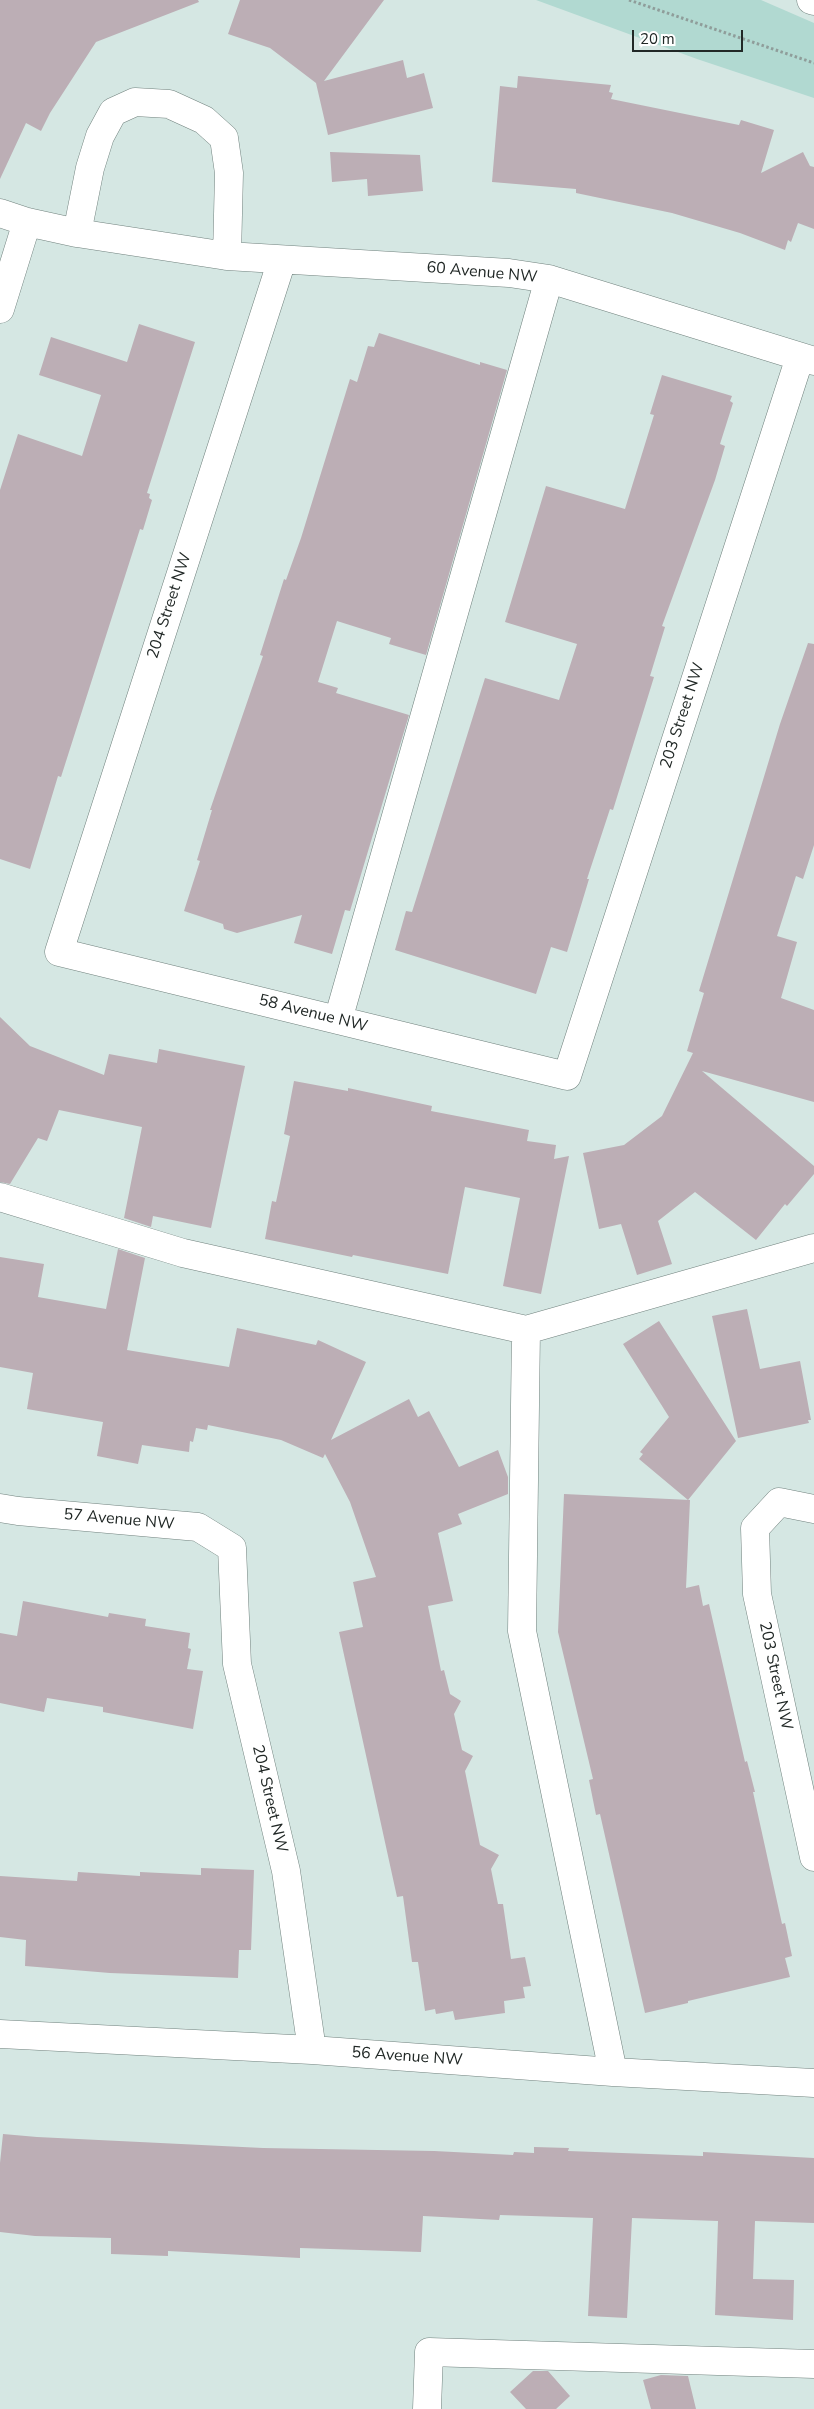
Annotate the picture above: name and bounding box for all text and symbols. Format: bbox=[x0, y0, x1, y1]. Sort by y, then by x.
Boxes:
scale bar bbox=[634, 20, 745, 52]
text: 20 m bbox=[640, 29, 675, 49]
street label: 60 Avenue NW bbox=[426, 259, 538, 287]
street label: 204 Street NW bbox=[144, 551, 196, 661]
street label: 203 Street NW bbox=[657, 661, 709, 771]
street label: 58 Avenue NW bbox=[257, 991, 369, 1037]
street label: 57 Avenue NW bbox=[63, 1506, 175, 1534]
street label: 203 Street NW bbox=[754, 1620, 796, 1732]
street label: 204 Street NW bbox=[247, 1743, 291, 1855]
street label: 56 Avenue NW bbox=[351, 2044, 463, 2070]

